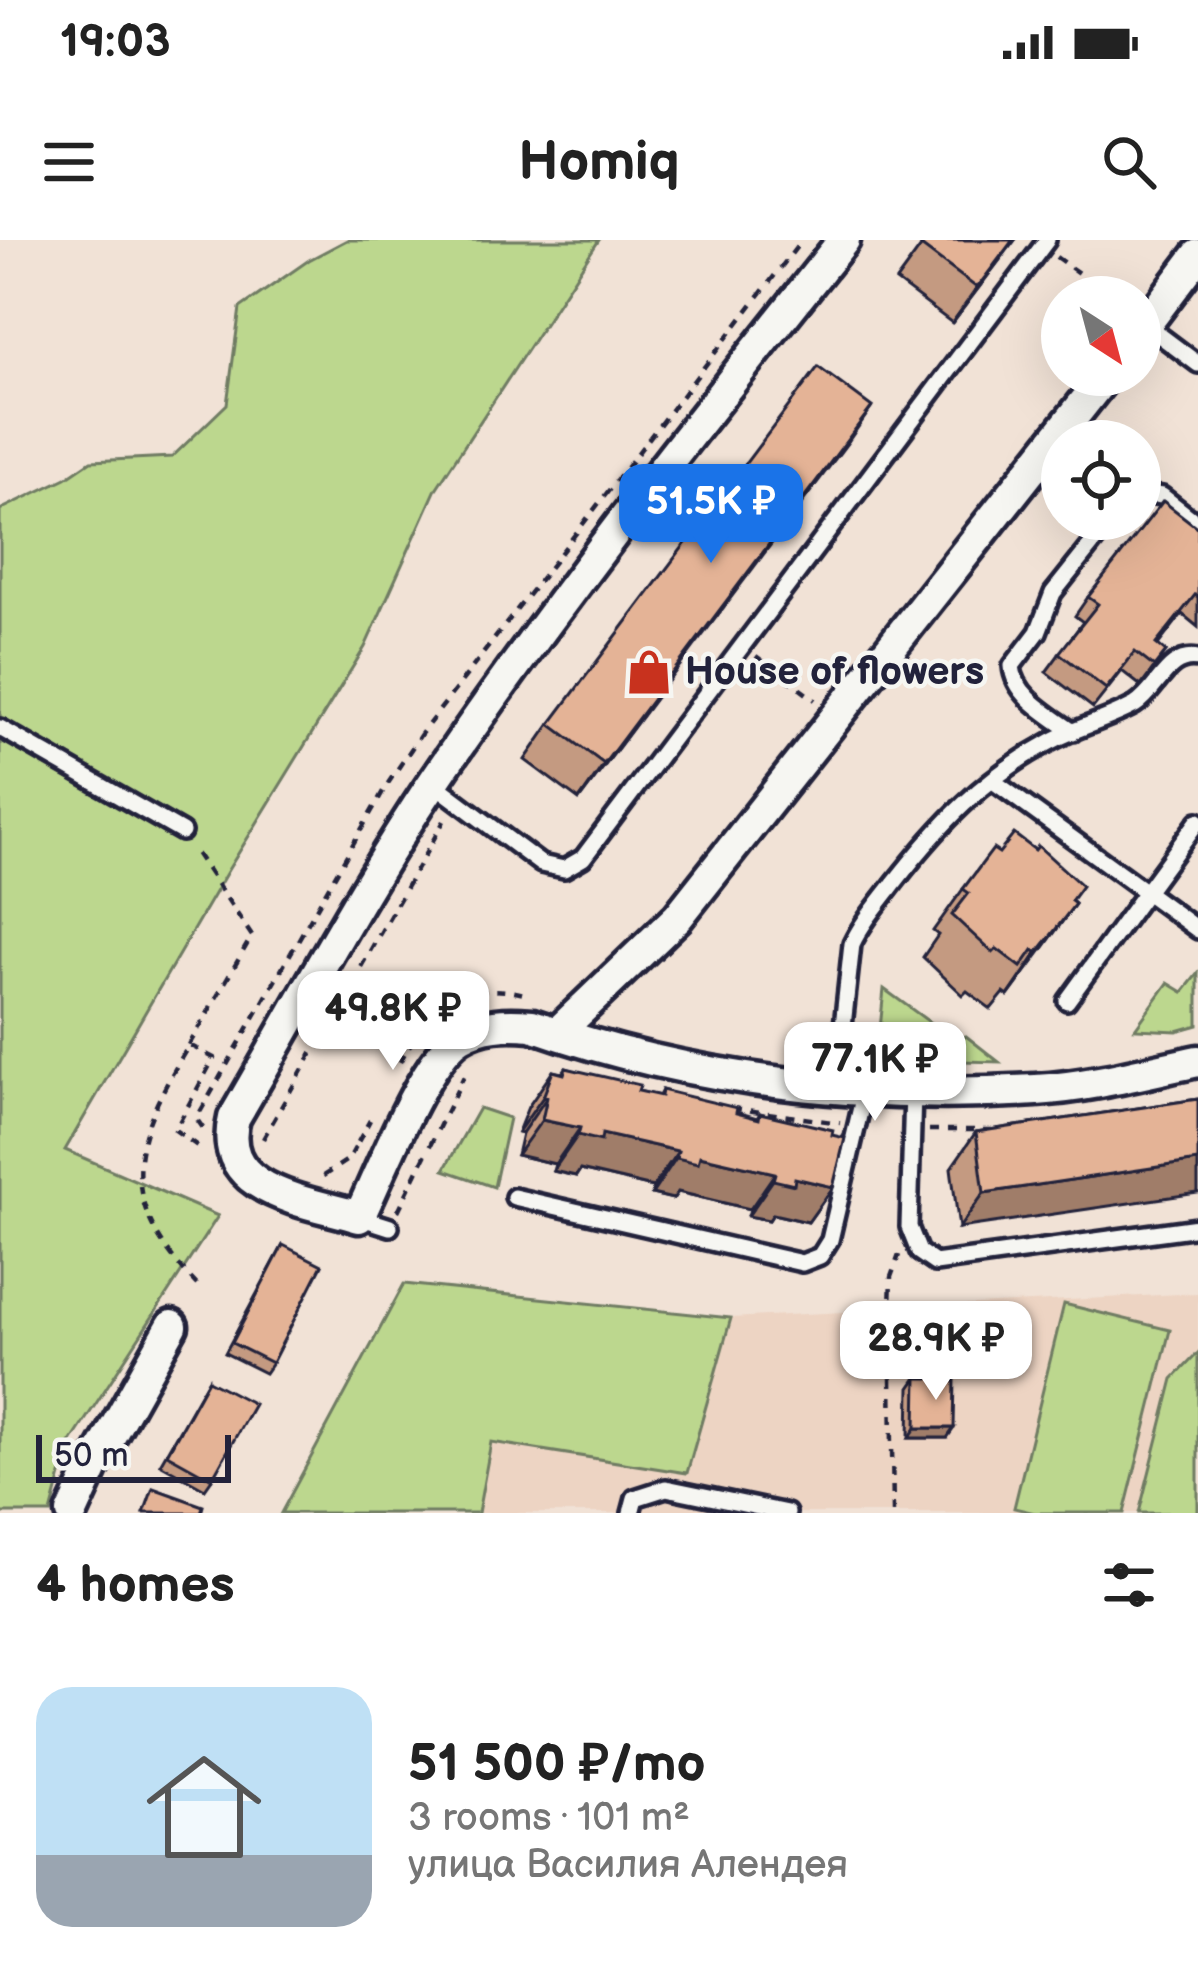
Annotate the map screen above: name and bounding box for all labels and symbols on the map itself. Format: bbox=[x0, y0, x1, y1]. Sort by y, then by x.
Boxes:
north arrow bbox=[1041, 276, 1161, 396]
pin: 51.5K ₽ bbox=[600, 464, 822, 566]
shop icon: House of flowers bbox=[624, 647, 674, 697]
place label: House of flowers bbox=[685, 649, 984, 696]
pin: 49.8K ₽ bbox=[282, 971, 504, 1073]
pin: 77.1K ₽ bbox=[764, 1022, 986, 1124]
pin: 28.9K ₽ bbox=[825, 1301, 1047, 1403]
scale bar bbox=[36, 1429, 231, 1482]

